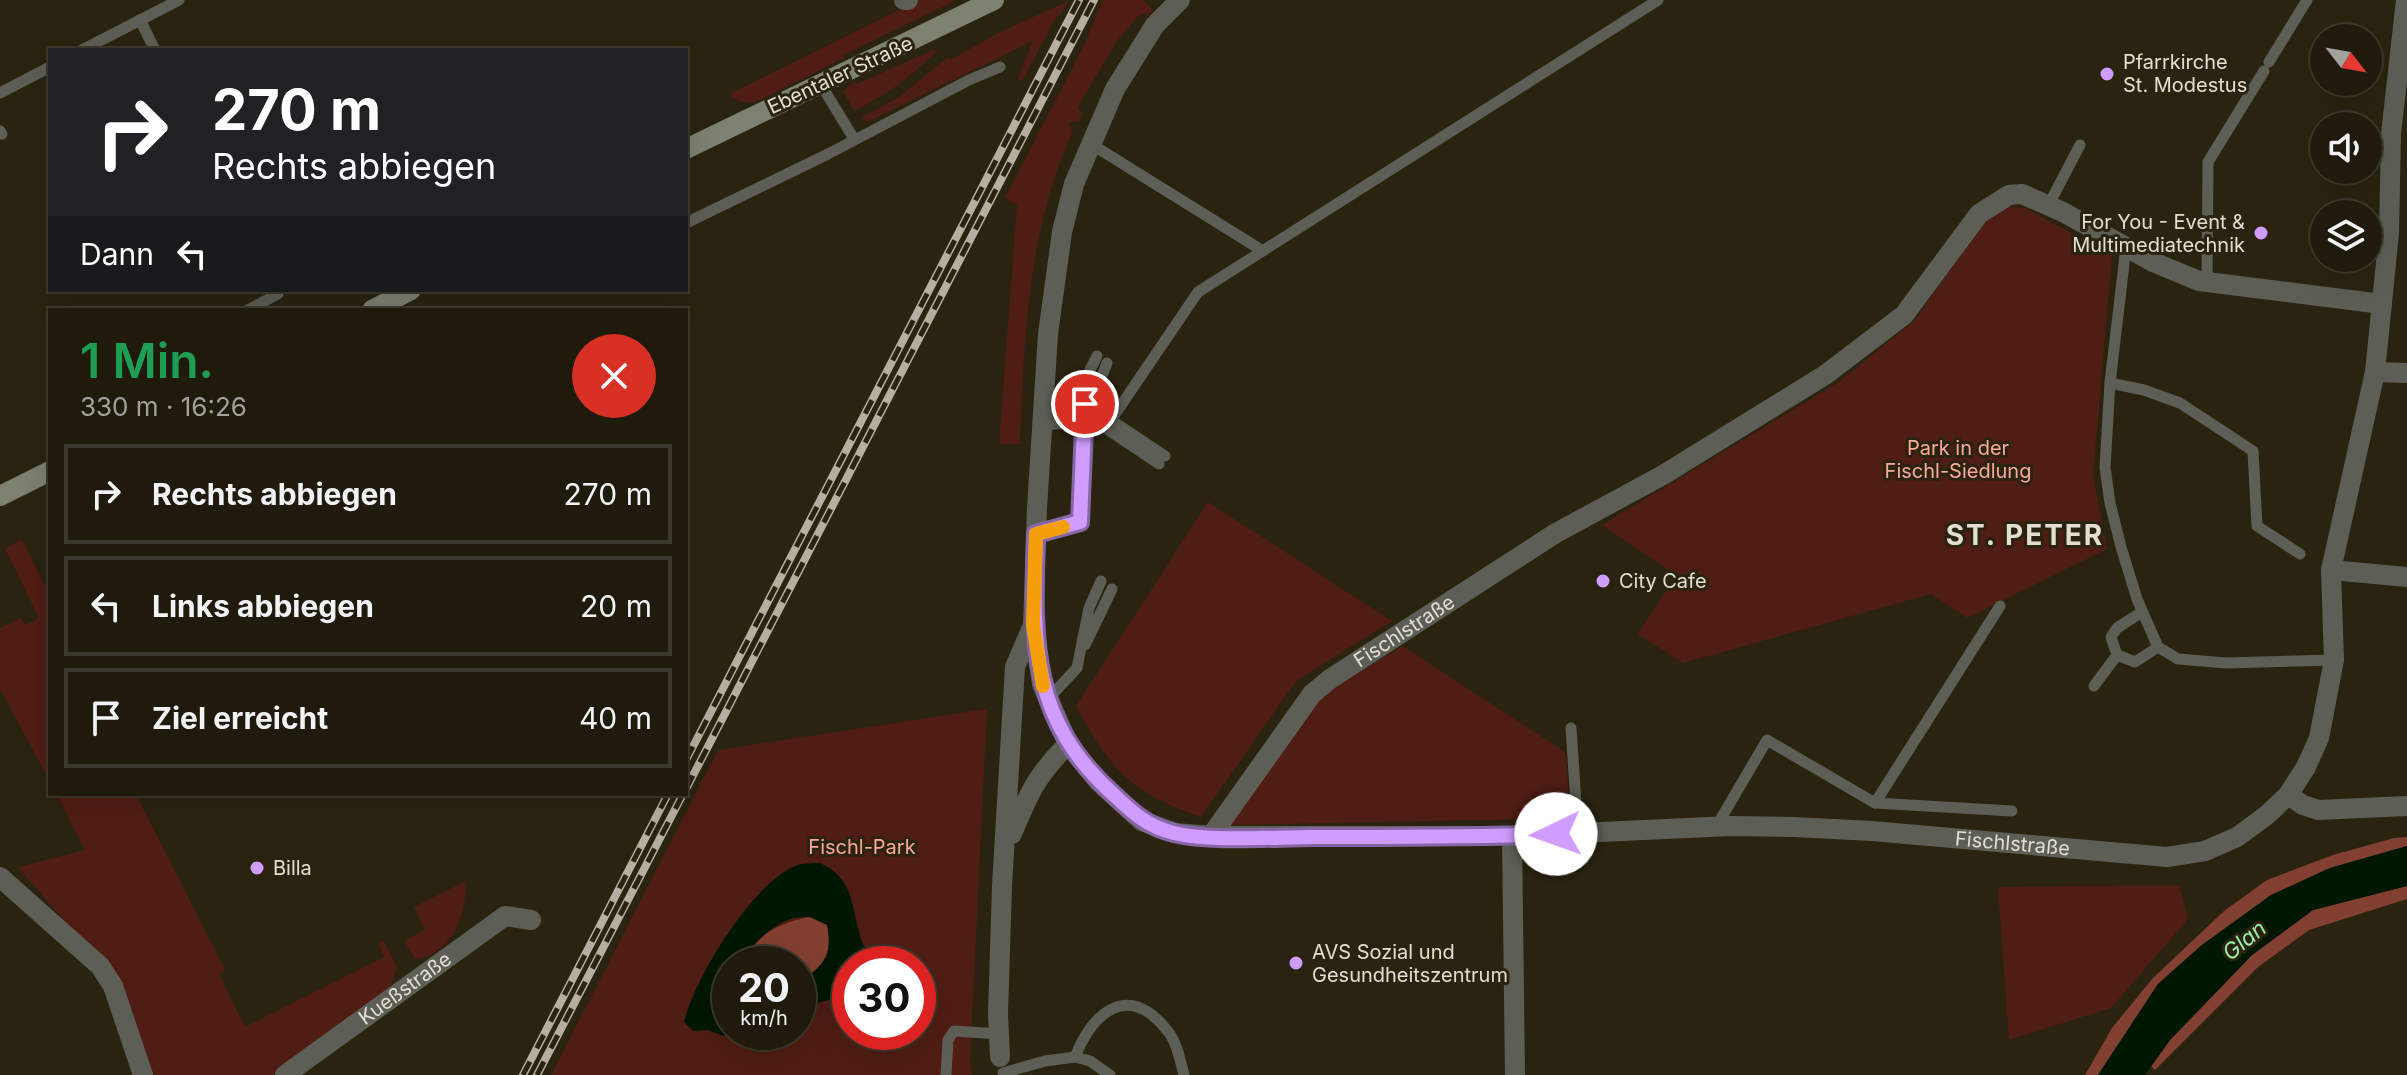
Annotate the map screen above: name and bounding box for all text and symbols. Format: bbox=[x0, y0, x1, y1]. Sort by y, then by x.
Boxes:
north arrow bbox=[2310, 24, 2382, 96]
map controls bbox=[2310, 24, 2382, 272]
street label: Ebentaler Straße bbox=[764, 31, 916, 119]
place label: Pfarrkirche St. Modestus bbox=[2123, 50, 2247, 97]
marker: Pfarrkirche St. Modestus bbox=[2098, 65, 2116, 83]
text: 270 m bbox=[212, 76, 381, 144]
icon: right bbox=[80, 80, 184, 184]
button: sound bbox=[2310, 112, 2382, 184]
text: Rechts abbiegen bbox=[212, 144, 496, 188]
button: layers bbox=[2310, 200, 2382, 272]
place label: For You - Event & Multimediatechnik bbox=[2072, 210, 2245, 257]
marker: For You - Event & Multimediatechnik bbox=[2252, 224, 2270, 242]
icon: left bbox=[170, 232, 214, 276]
text: Dann bbox=[80, 236, 154, 272]
text: 1 Min. bbox=[80, 331, 214, 390]
button: close bbox=[572, 334, 656, 418]
pin bbox=[1051, 370, 1119, 438]
icon: arrive bbox=[1063, 382, 1107, 426]
text: 330 m · 16:26 bbox=[80, 391, 247, 422]
park label: Park in der Fischl-Siedlung bbox=[1885, 436, 2031, 483]
icon: right bbox=[84, 472, 128, 516]
text: Rechts abbiegen bbox=[152, 476, 397, 512]
text: 270 m bbox=[564, 476, 652, 512]
district label: ST. PETER bbox=[1946, 518, 2104, 552]
place label: City Cafe bbox=[1619, 569, 1707, 593]
marker: City Cafe bbox=[1594, 572, 1612, 590]
icon: left bbox=[84, 584, 128, 628]
text: Links abbiegen bbox=[152, 588, 374, 624]
text: 20 m bbox=[580, 588, 652, 624]
street label: Fischlstraße bbox=[1349, 590, 1459, 672]
icon: arrive bbox=[84, 696, 128, 740]
text: Ziel erreicht bbox=[152, 700, 328, 736]
text: 40 m bbox=[579, 700, 652, 736]
position arrow bbox=[1514, 792, 1598, 876]
street label: Fischlstraße bbox=[1954, 826, 2071, 860]
park label: Fischl-Park bbox=[808, 835, 916, 859]
place label: Billa bbox=[273, 856, 312, 880]
marker: Billa bbox=[248, 859, 266, 877]
water label: Glan bbox=[2217, 915, 2271, 965]
place label: AVS Sozial und Gesundheitszentrum bbox=[1312, 940, 1508, 987]
speed limit sign: 30 bbox=[832, 946, 936, 1050]
street label: Kueßstraße bbox=[354, 947, 456, 1030]
marker: AVS Sozial und Gesundheitszentrum bbox=[1287, 954, 1305, 972]
text: 20 bbox=[738, 963, 790, 1012]
text: km/h bbox=[740, 1006, 788, 1030]

